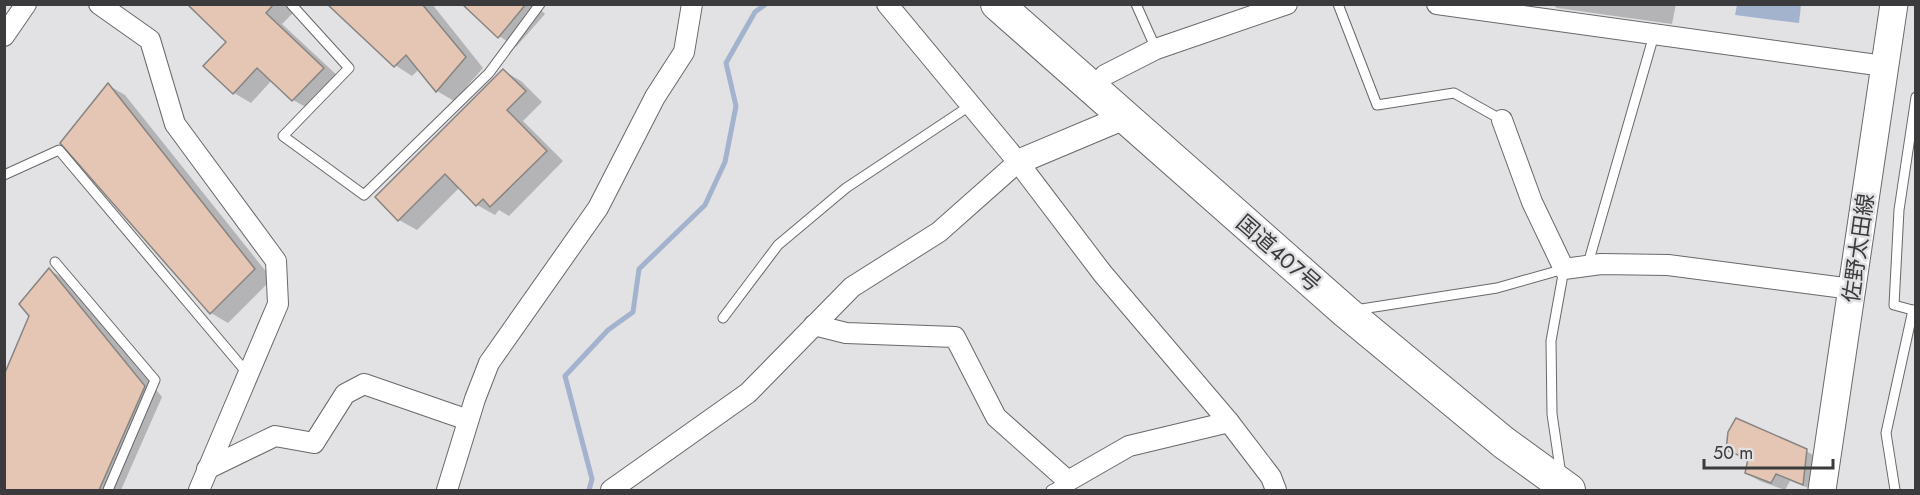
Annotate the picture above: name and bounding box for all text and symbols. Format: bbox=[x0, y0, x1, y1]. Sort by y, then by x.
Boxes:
street label: 佐野太田線 bbox=[1835, 191, 1881, 305]
street label: 国道407号 bbox=[1229, 207, 1329, 299]
scale bar bbox=[1704, 432, 1833, 470]
text: 50 m bbox=[1713, 440, 1753, 466]

